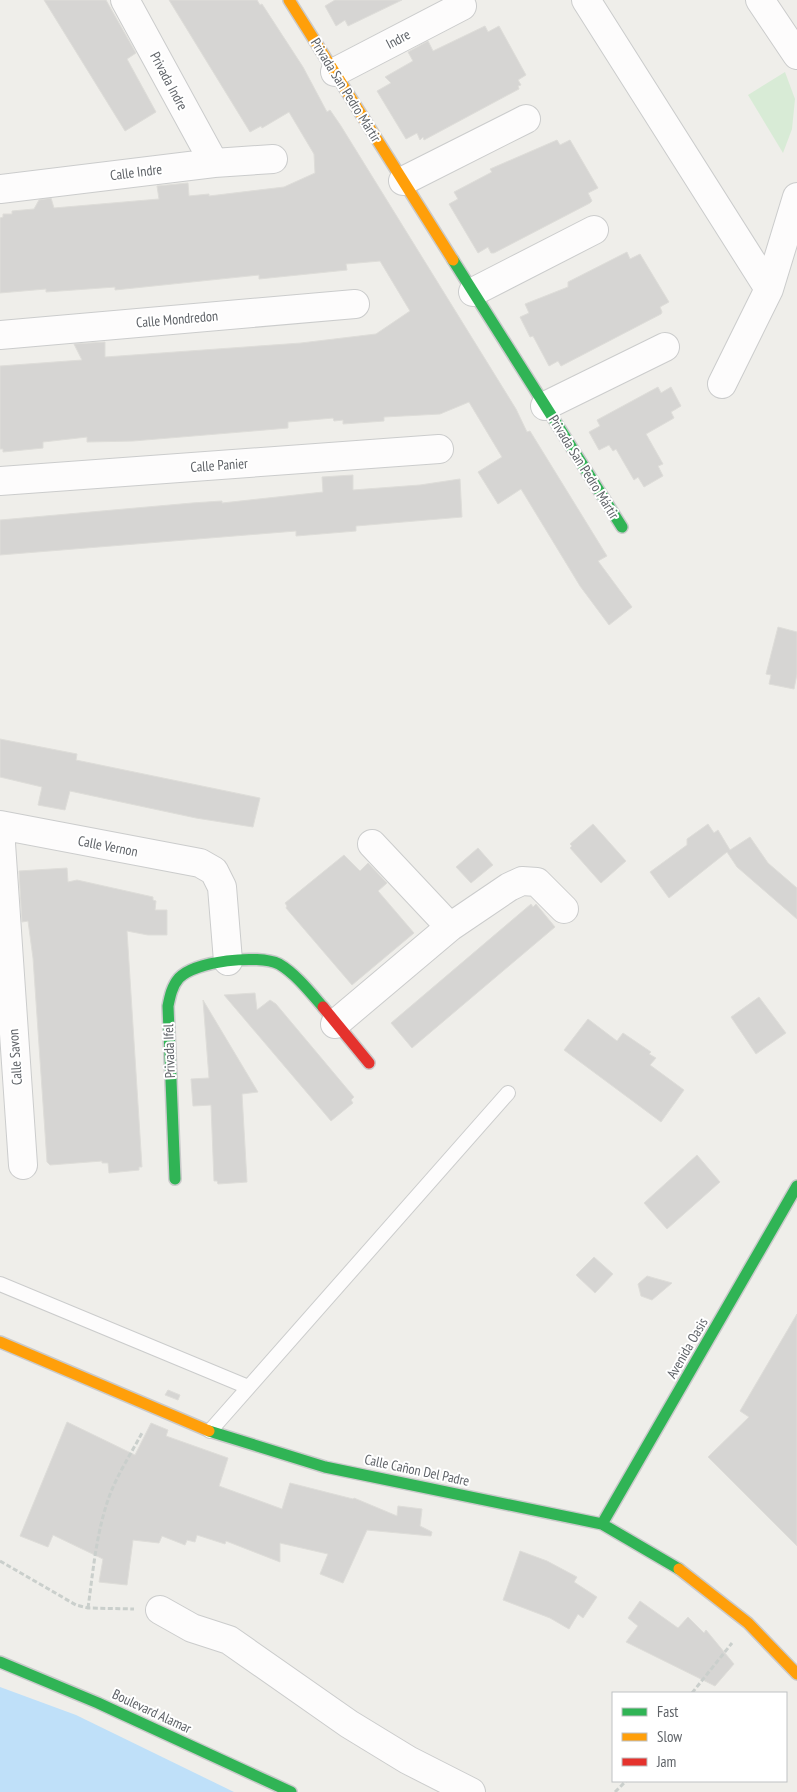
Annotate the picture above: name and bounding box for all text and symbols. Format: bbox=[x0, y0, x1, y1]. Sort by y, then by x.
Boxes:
street label: Indre bbox=[383, 25, 413, 53]
street label: Privada San Pedro Mártir bbox=[307, 35, 385, 145]
street label: Privada Indre bbox=[146, 49, 192, 113]
street label: Calle Indre bbox=[109, 160, 163, 184]
street label: Calle Mondredon bbox=[135, 306, 219, 332]
street label: Privada San Pedro Mártir bbox=[545, 412, 623, 522]
street label: Calle Panier bbox=[190, 454, 248, 476]
street label: Calle Vernon bbox=[77, 831, 139, 861]
street label: Privada Ifel bbox=[159, 1023, 179, 1078]
street label: Calle Savon bbox=[4, 1028, 26, 1086]
street label: Avenida Oasis bbox=[662, 1314, 712, 1382]
street label: Calle Cañon Del Padre bbox=[363, 1450, 471, 1490]
street label: Boulevard Alamar bbox=[110, 1685, 195, 1737]
legend bbox=[612, 1692, 787, 1782]
text: Fast bbox=[657, 1702, 678, 1721]
text: Slow bbox=[657, 1727, 682, 1746]
text: Jam bbox=[656, 1752, 676, 1771]

